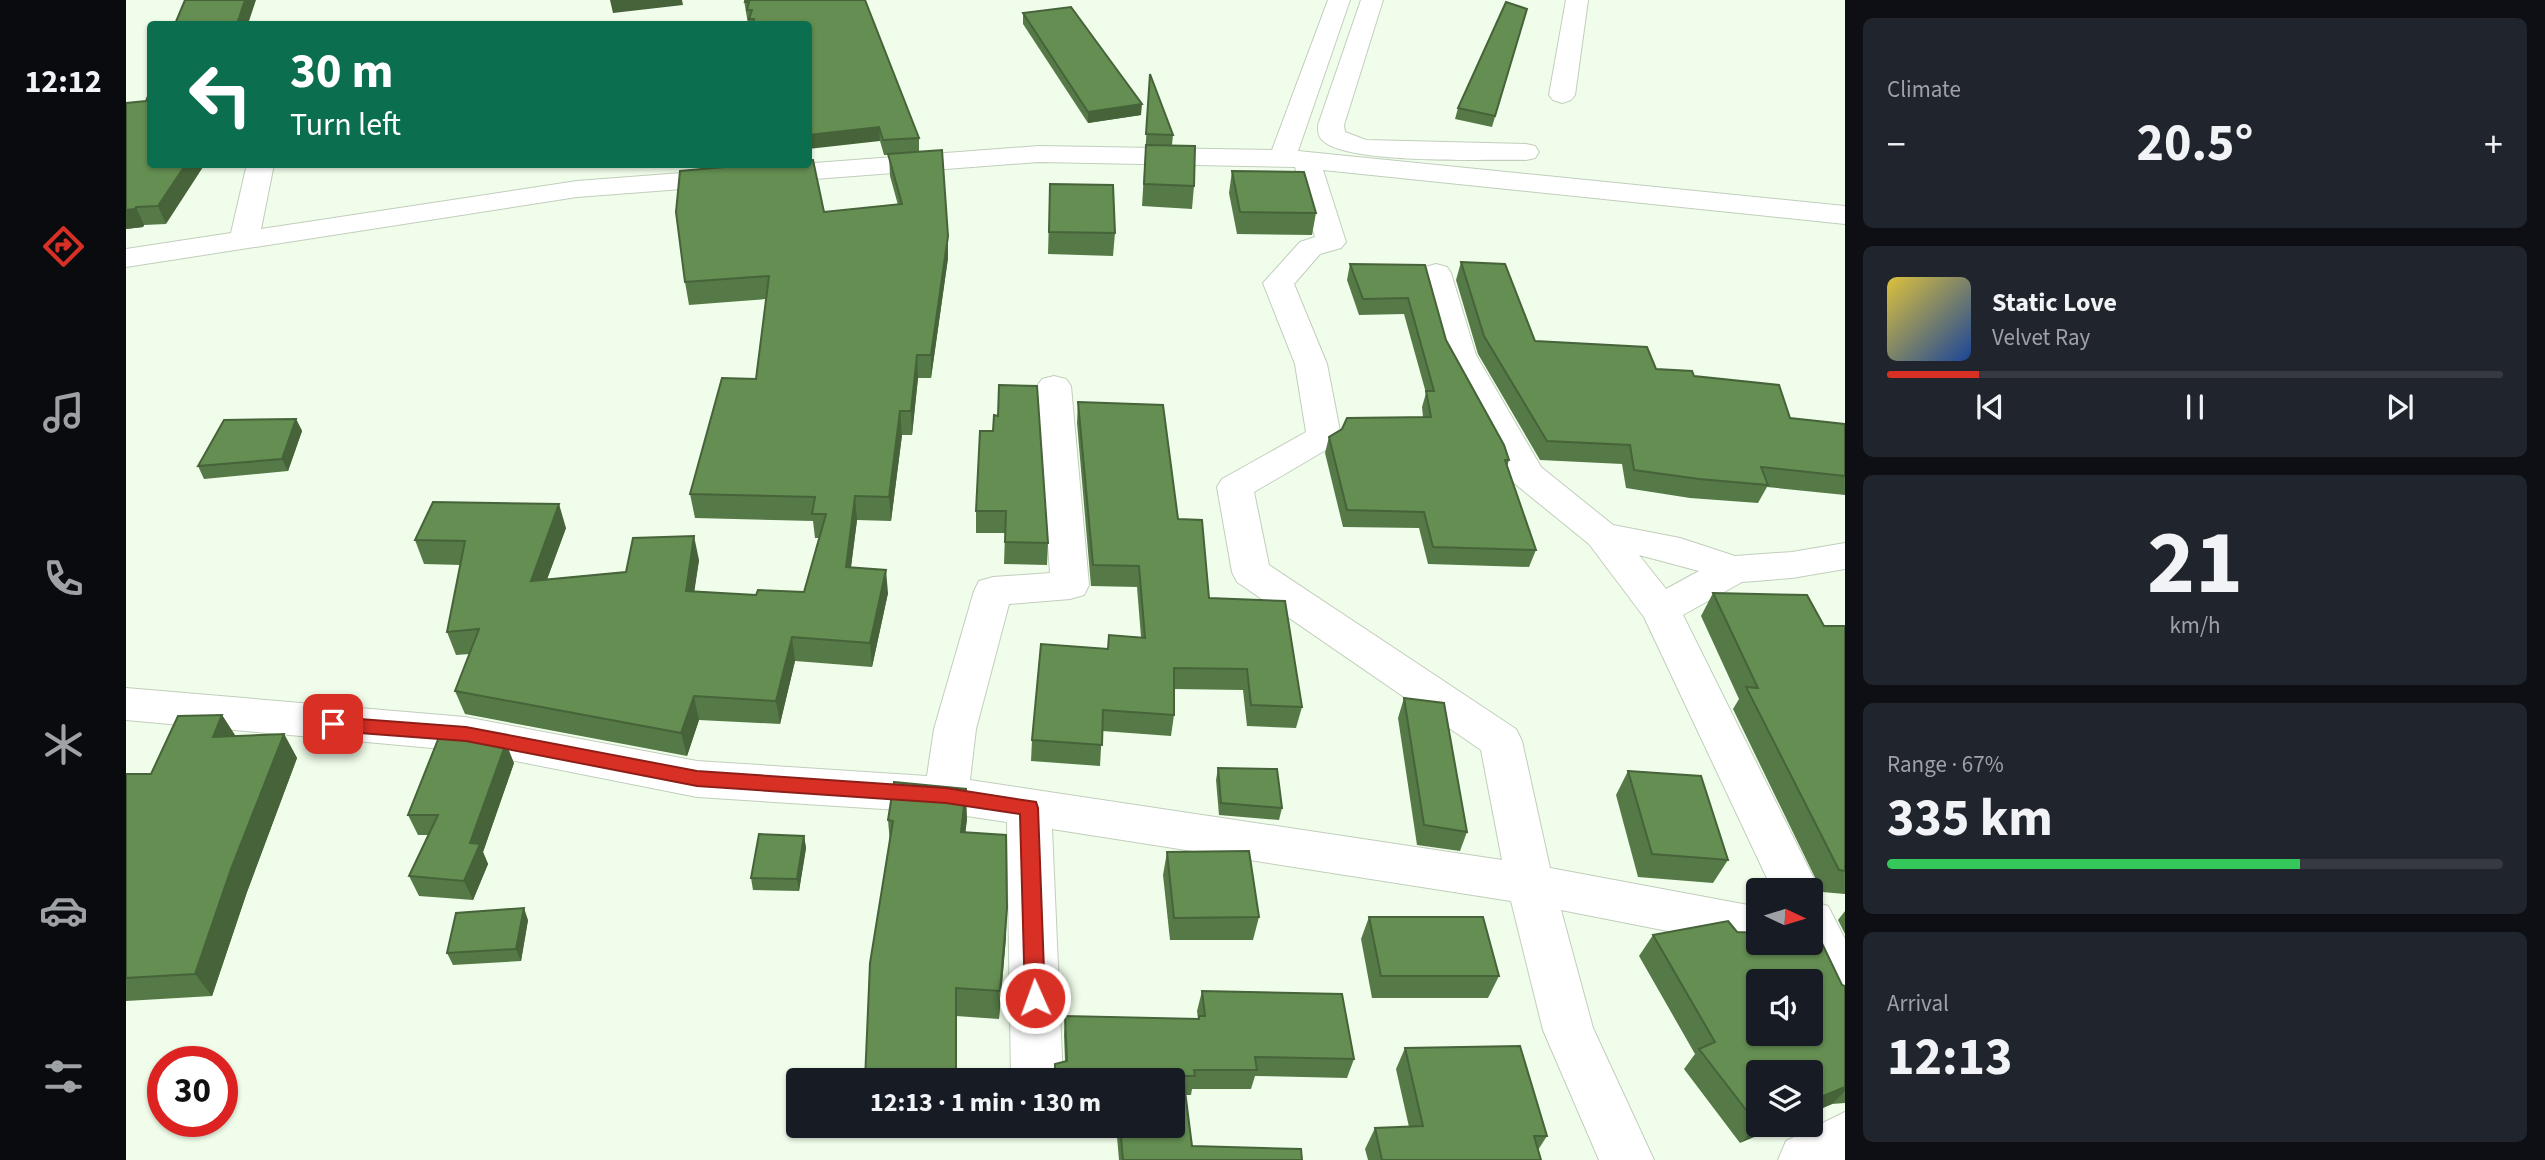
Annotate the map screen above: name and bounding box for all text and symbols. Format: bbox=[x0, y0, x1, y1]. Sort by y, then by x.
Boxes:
text: 30 m bbox=[290, 37, 394, 107]
icon: left bbox=[175, 49, 266, 140]
text: 12:12 bbox=[24, 59, 102, 105]
text: Climate bbox=[1887, 73, 1961, 106]
text: Turn left bbox=[290, 102, 401, 148]
text: 20.5° bbox=[2137, 107, 2253, 181]
text: − bbox=[1887, 118, 1906, 172]
text: + bbox=[2484, 118, 2503, 172]
icon: directions bbox=[39, 222, 88, 271]
text: Static Love bbox=[1992, 284, 2117, 321]
text: Velvet Ray bbox=[1992, 321, 2090, 354]
icon: music bbox=[39, 388, 88, 437]
icon: previous bbox=[1971, 388, 2009, 426]
icon: pause bbox=[2176, 388, 2214, 426]
icon: next bbox=[2381, 388, 2419, 426]
text: 21 bbox=[2147, 499, 2243, 628]
icon: phone bbox=[39, 554, 88, 603]
text: km/h bbox=[2169, 609, 2221, 642]
pin bbox=[303, 694, 363, 754]
icon: arrive bbox=[314, 705, 352, 743]
icon: climate bbox=[39, 720, 88, 769]
text: Range · 67% bbox=[1887, 748, 2004, 781]
text: 335 km bbox=[1887, 782, 2053, 856]
north arrow bbox=[1746, 878, 1824, 956]
map controls bbox=[1746, 878, 1823, 1137]
icon: car bbox=[39, 886, 88, 935]
position arrow bbox=[998, 961, 1072, 1035]
button: sound bbox=[1746, 969, 1823, 1046]
text: Arrival bbox=[1887, 987, 1949, 1020]
text: 12:13 bbox=[1887, 1021, 2012, 1095]
speed limit sign: 30 bbox=[147, 1046, 238, 1137]
icon: filters bbox=[39, 1052, 88, 1101]
button: layers bbox=[1746, 1060, 1823, 1137]
text: 12:13 · 1 min · 130 m bbox=[870, 1084, 1101, 1121]

